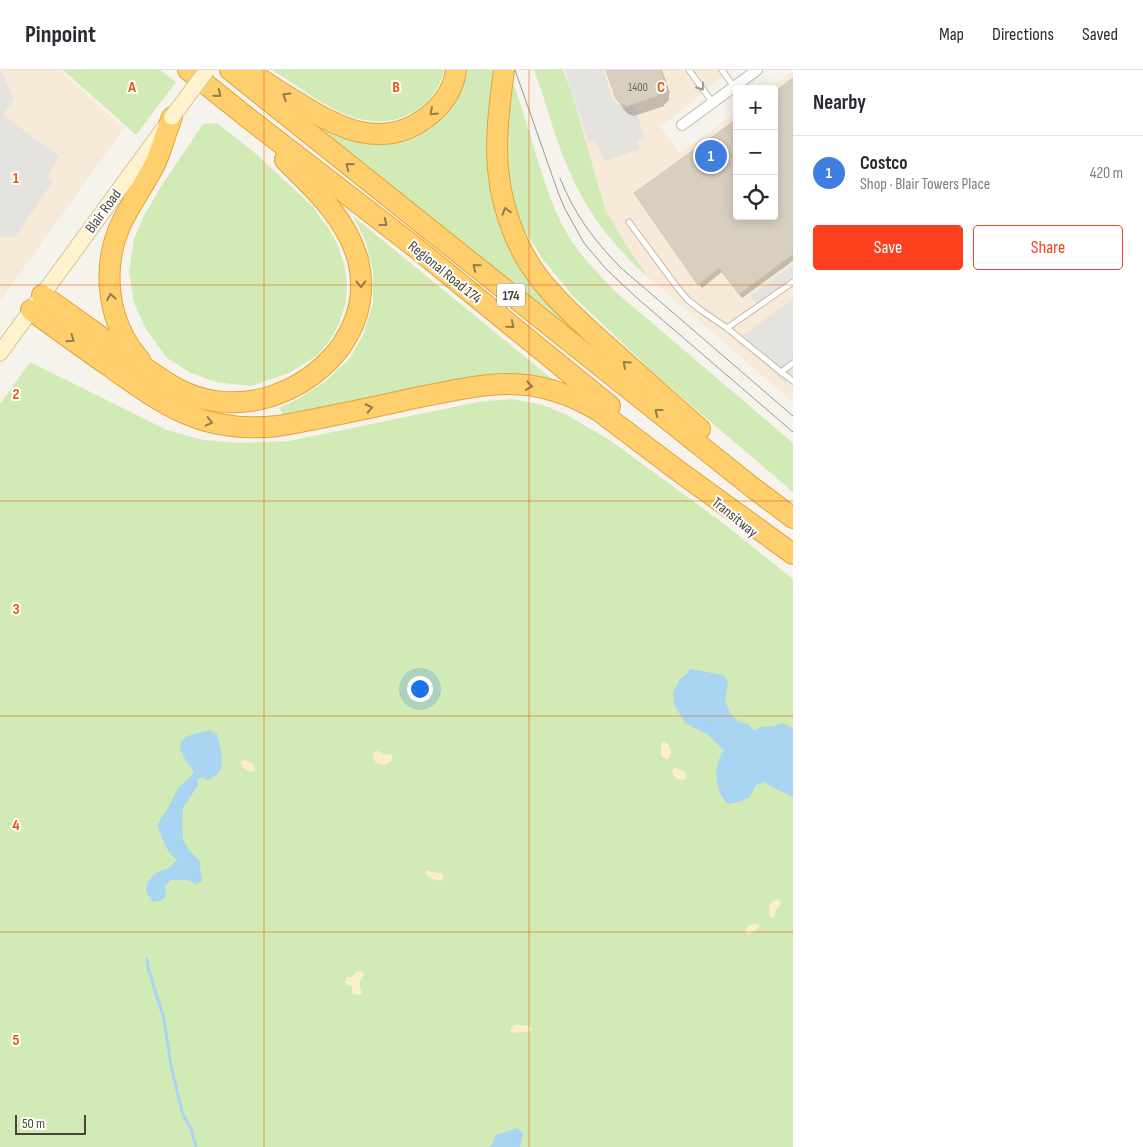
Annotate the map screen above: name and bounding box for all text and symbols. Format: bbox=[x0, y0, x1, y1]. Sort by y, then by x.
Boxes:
text: Pinpoint bbox=[25, 20, 96, 49]
text: Map bbox=[939, 24, 964, 45]
text: Directions bbox=[992, 24, 1054, 45]
text: Saved bbox=[1082, 24, 1118, 45]
text: A bbox=[127, 78, 136, 97]
text: B bbox=[392, 78, 400, 97]
text: C bbox=[657, 78, 665, 97]
house number: 1400 bbox=[628, 80, 648, 95]
one-way arrow bbox=[695, 81, 704, 90]
map controls bbox=[733, 85, 778, 220]
button: + bbox=[733, 85, 778, 130]
one-way arrow bbox=[213, 89, 222, 98]
text: Nearby bbox=[813, 90, 866, 115]
one-way arrow bbox=[282, 92, 291, 102]
one-way arrow bbox=[430, 106, 439, 115]
button: − bbox=[733, 130, 778, 175]
pin: 1 bbox=[695, 137, 727, 175]
text: Costco bbox=[860, 152, 908, 175]
one-way arrow bbox=[346, 163, 355, 171]
text: 1 bbox=[826, 164, 832, 183]
text: 420 m bbox=[1090, 164, 1123, 183]
text: 1 bbox=[13, 169, 20, 188]
button: locate bbox=[733, 175, 778, 220]
text: Shop · Blair Towers Place bbox=[860, 175, 990, 194]
street label: Blair Road bbox=[81, 186, 126, 237]
one-way arrow bbox=[502, 207, 512, 215]
one-way arrow bbox=[378, 218, 387, 227]
button: Save bbox=[813, 225, 963, 270]
button: Share bbox=[973, 225, 1123, 270]
street label: Regional Road 174 bbox=[404, 237, 485, 308]
one-way arrow bbox=[473, 265, 482, 273]
one-way arrow bbox=[356, 281, 366, 289]
road number: 174 bbox=[497, 284, 525, 306]
one-way arrow bbox=[107, 293, 117, 302]
one-way arrow bbox=[505, 319, 514, 328]
one-way arrow bbox=[65, 333, 75, 342]
one-way arrow bbox=[623, 361, 632, 370]
one-way arrow bbox=[525, 381, 534, 391]
text: 2 bbox=[12, 385, 20, 404]
one-way arrow bbox=[365, 403, 374, 413]
one-way arrow bbox=[654, 409, 664, 418]
one-way arrow bbox=[205, 416, 214, 427]
street label: Transitway bbox=[708, 493, 762, 542]
text: 3 bbox=[12, 600, 20, 619]
your location bbox=[407, 676, 433, 702]
text: 4 bbox=[12, 816, 20, 835]
text: 5 bbox=[12, 1031, 20, 1050]
scale bar bbox=[15, 1112, 86, 1135]
text: 50 m bbox=[22, 1115, 45, 1132]

